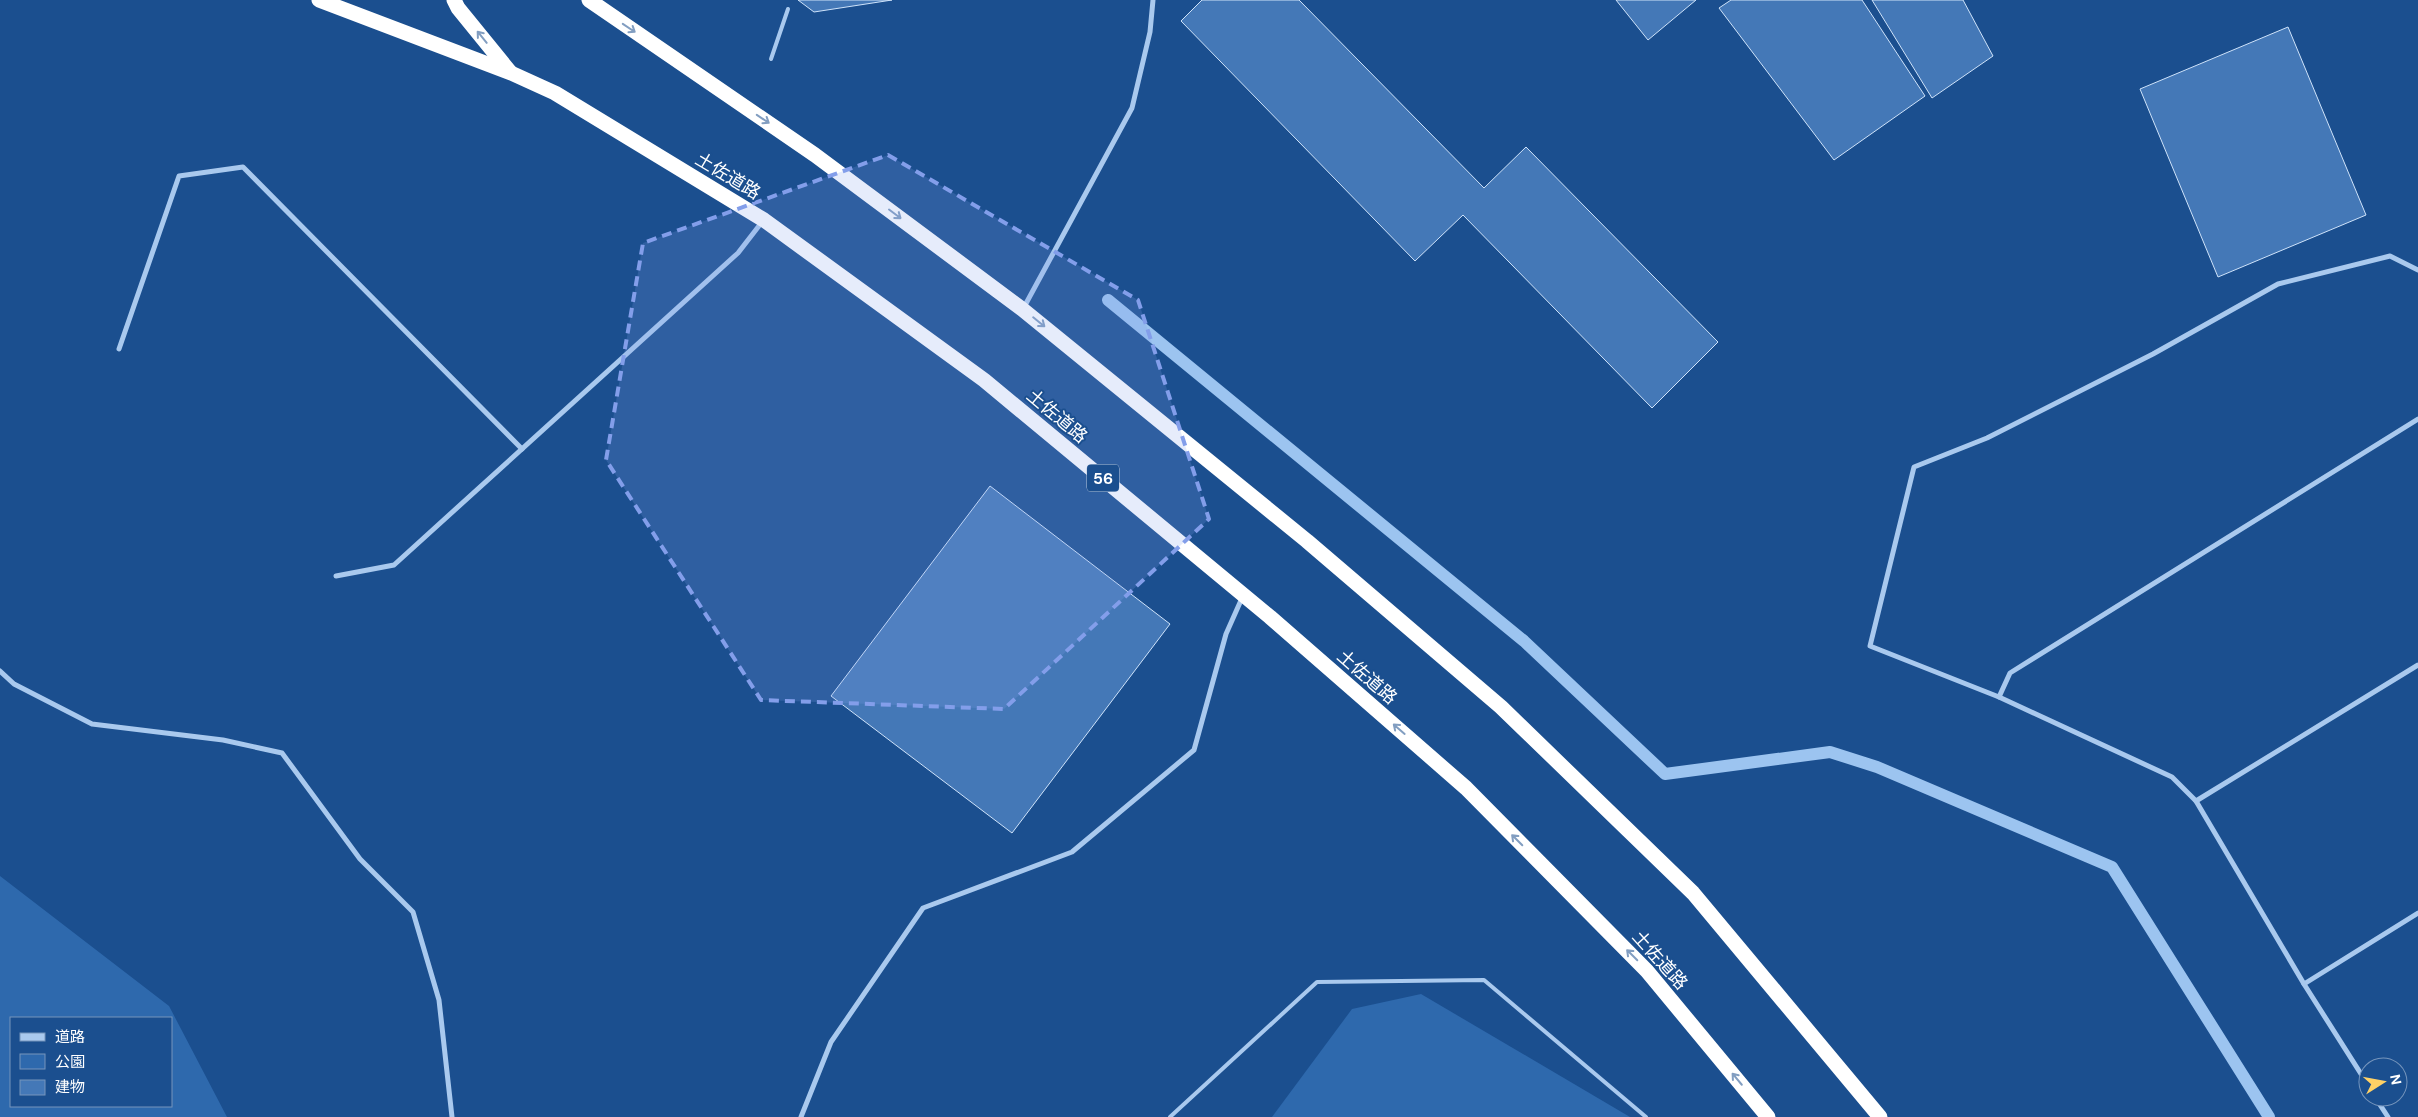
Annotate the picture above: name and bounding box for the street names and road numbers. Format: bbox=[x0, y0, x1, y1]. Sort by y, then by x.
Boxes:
street label: 土佐道路 bbox=[691, 147, 765, 205]
street label: 土佐道路 bbox=[1022, 384, 1092, 448]
road number: 56 bbox=[1087, 464, 1119, 492]
street label: 土佐道路 bbox=[1332, 644, 1402, 710]
street label: 土佐道路 bbox=[1627, 925, 1693, 995]

